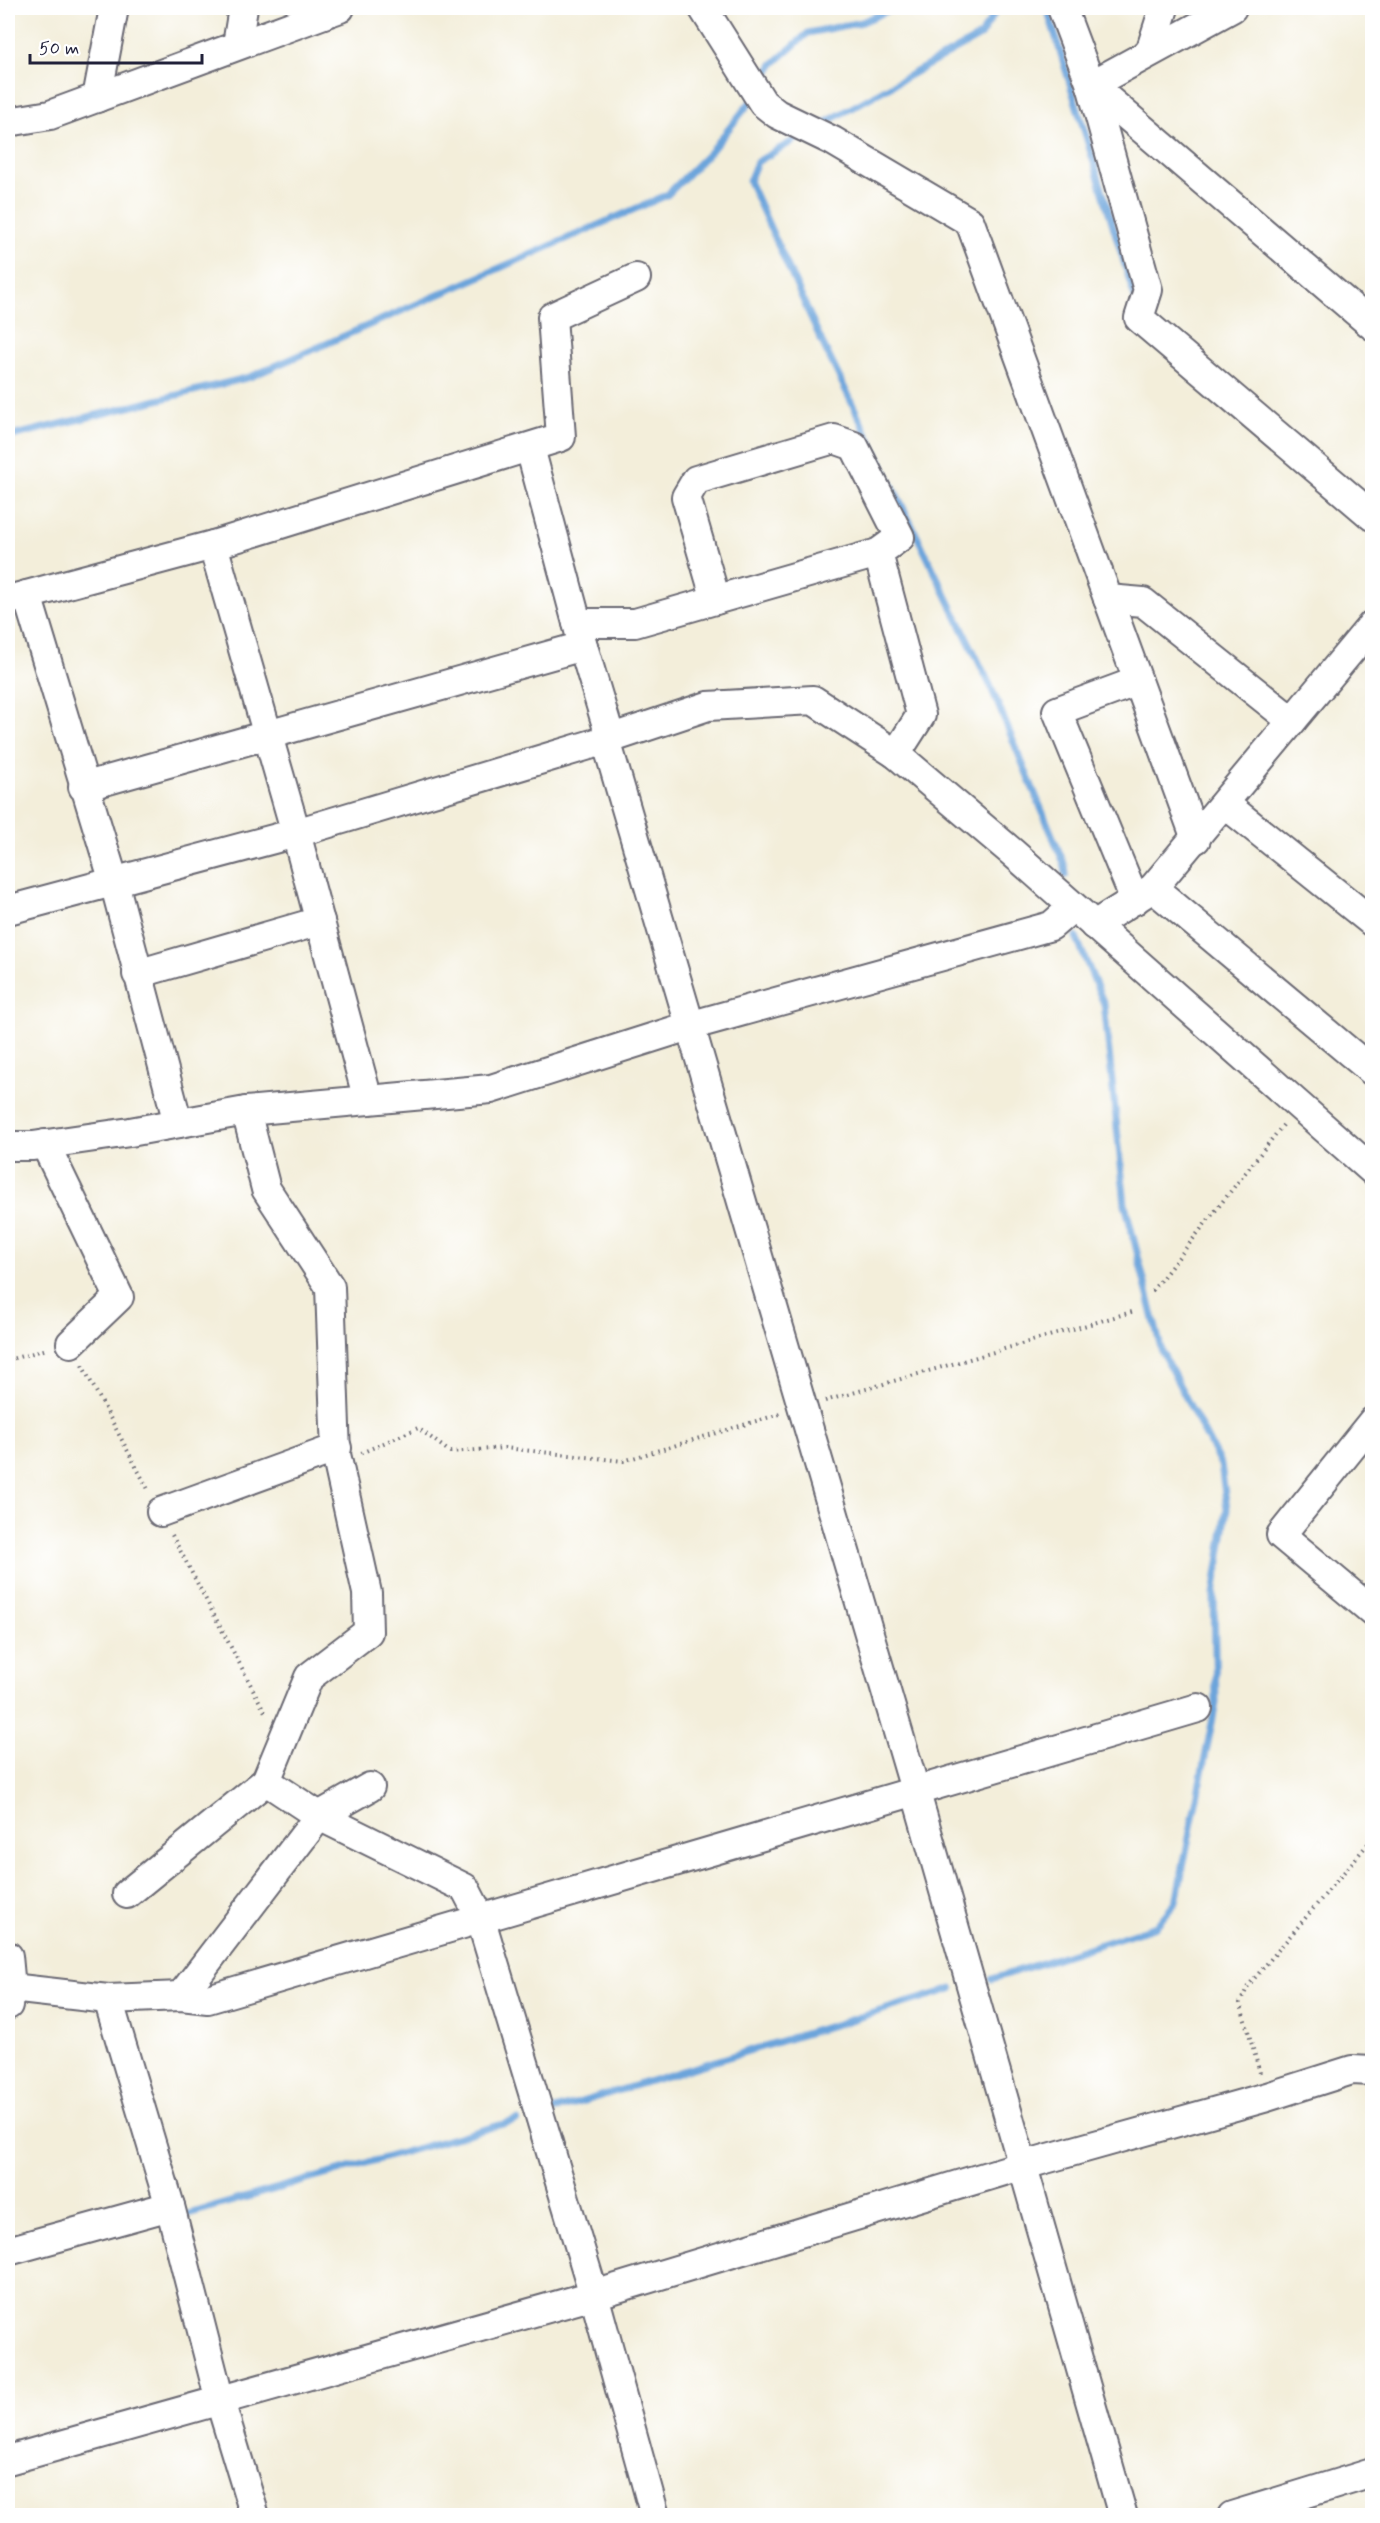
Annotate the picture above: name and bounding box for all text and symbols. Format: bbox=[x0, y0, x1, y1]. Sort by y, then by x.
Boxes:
scale bar bbox=[30, 27, 202, 65]
text: 50 m bbox=[39, 37, 79, 61]

